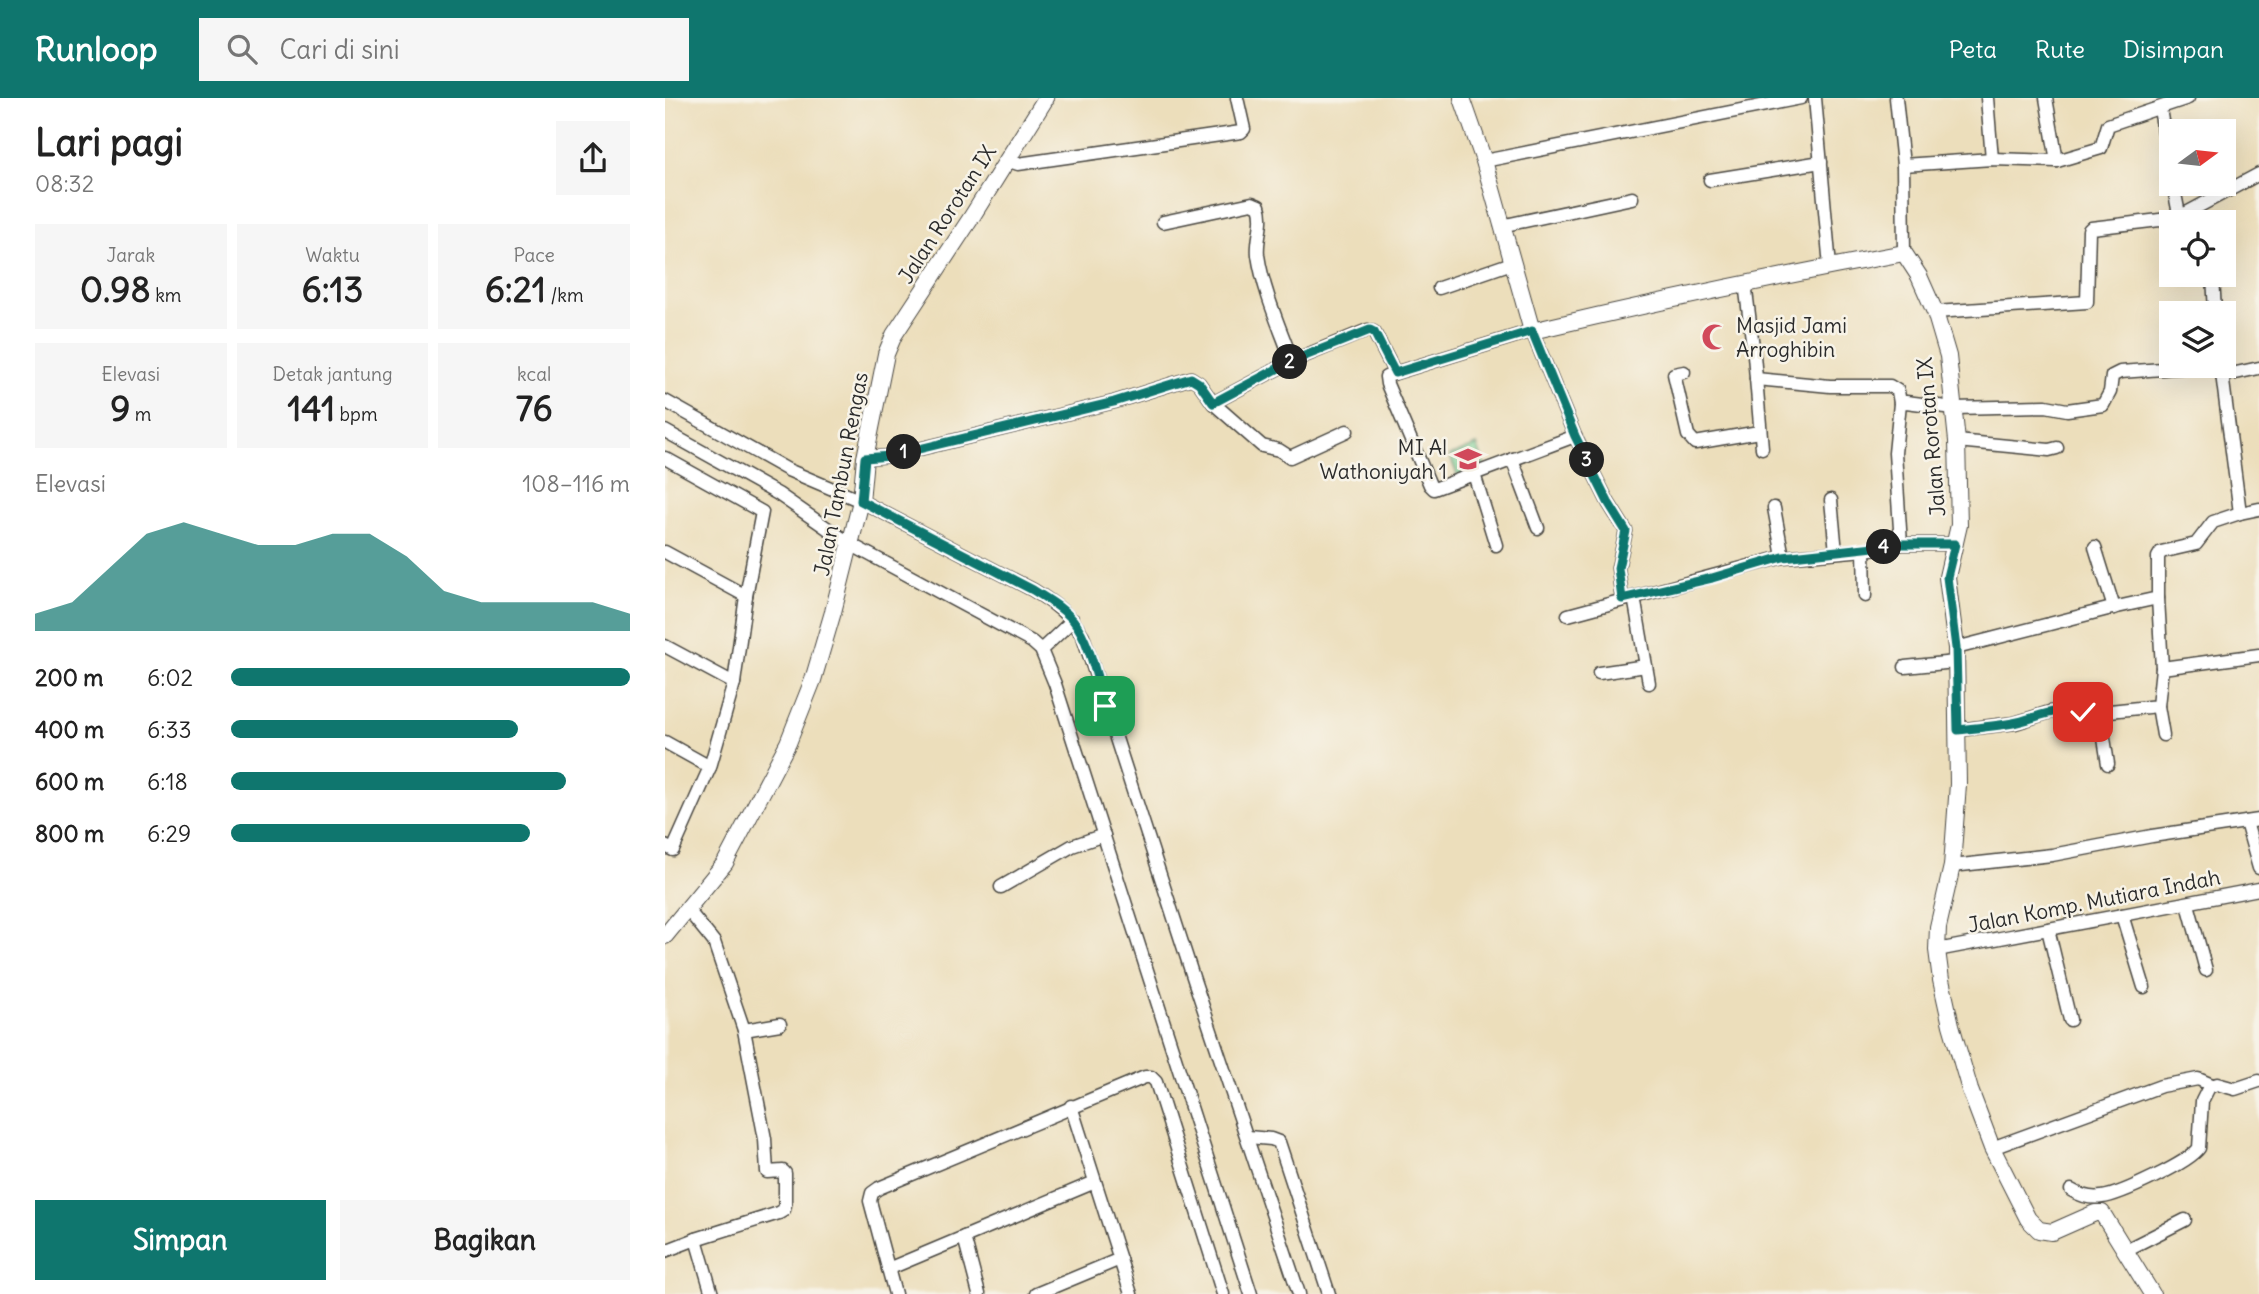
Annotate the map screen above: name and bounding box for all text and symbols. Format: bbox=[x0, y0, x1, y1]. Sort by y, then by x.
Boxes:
search box bbox=[199, 18, 689, 81]
text: Runloop bbox=[35, 28, 157, 70]
icon: search bbox=[223, 30, 261, 68]
text: Cari di sini bbox=[279, 33, 400, 66]
text: Peta bbox=[1949, 34, 1997, 64]
text: Rute bbox=[2035, 34, 2085, 64]
text: Disimpan bbox=[2123, 34, 2224, 64]
text: Lari pagi bbox=[35, 119, 183, 166]
north arrow bbox=[2159, 119, 2237, 196]
map controls bbox=[2159, 119, 2236, 378]
button: share bbox=[556, 121, 630, 195]
street label: Jalan Rorotan IX bbox=[892, 140, 1002, 288]
text: 08:32 bbox=[35, 169, 94, 198]
button: locate bbox=[2159, 210, 2236, 287]
text: Jarak bbox=[107, 243, 155, 267]
text: Waktu bbox=[305, 243, 360, 267]
text: Pace bbox=[514, 243, 555, 267]
text: 0.98 bbox=[80, 267, 151, 311]
text: 6:13 bbox=[302, 267, 363, 311]
text: 6:21 bbox=[485, 267, 546, 311]
text: km bbox=[151, 283, 182, 307]
text: /km bbox=[546, 283, 584, 307]
button: layers bbox=[2159, 301, 2236, 378]
place label: Masjid Jami Arroghibin bbox=[1736, 312, 1847, 363]
mosque icon: Masjid Jami Arroghibin bbox=[1700, 322, 1730, 352]
pin: 2 bbox=[1273, 344, 1307, 380]
text: 2 bbox=[1284, 349, 1295, 373]
street label: Jalan Rorotan IX bbox=[1911, 356, 1951, 518]
text: Elevasi bbox=[102, 362, 160, 386]
text: Detak jantung bbox=[272, 362, 393, 386]
text: kcal bbox=[517, 362, 551, 386]
street label: Jalan Tambun Rengas bbox=[808, 370, 874, 578]
text: 9 bbox=[110, 386, 130, 430]
text: 141 bbox=[287, 386, 335, 430]
text: 76 bbox=[516, 386, 553, 430]
text: m bbox=[130, 402, 151, 426]
text: bpm bbox=[335, 402, 378, 426]
pin: 1 bbox=[887, 434, 921, 470]
place label: MI Al Wathoniyah 1 bbox=[1319, 434, 1447, 485]
text: 1 bbox=[900, 439, 907, 463]
pin: 3 bbox=[1569, 442, 1605, 478]
school or university icon: MI Al Wathoniyah 1 bbox=[1453, 444, 1483, 474]
text: 3 bbox=[1581, 447, 1592, 471]
text: Elevasi bbox=[35, 469, 106, 498]
text: 108–116 m bbox=[522, 469, 630, 498]
pin: 4 bbox=[1867, 530, 1901, 564]
text: 4 bbox=[1878, 534, 1889, 558]
text: 200 m bbox=[35, 663, 104, 692]
text: 6:02 bbox=[147, 663, 193, 692]
pin bbox=[1075, 676, 1135, 736]
pin bbox=[2053, 682, 2113, 742]
icon: arrive bbox=[1086, 687, 1124, 725]
icon: check bbox=[2064, 693, 2102, 731]
text: 400 m bbox=[35, 715, 104, 744]
text: 6:33 bbox=[147, 715, 192, 744]
text: 600 m bbox=[35, 767, 104, 796]
text: 6:18 bbox=[147, 767, 188, 796]
text: 800 m bbox=[35, 819, 104, 848]
text: 6:29 bbox=[147, 819, 191, 848]
street label: Jalan Komp. Mutiara Indah bbox=[1965, 863, 2223, 939]
button: Simpan bbox=[35, 1200, 326, 1280]
button: Bagikan bbox=[340, 1200, 630, 1280]

